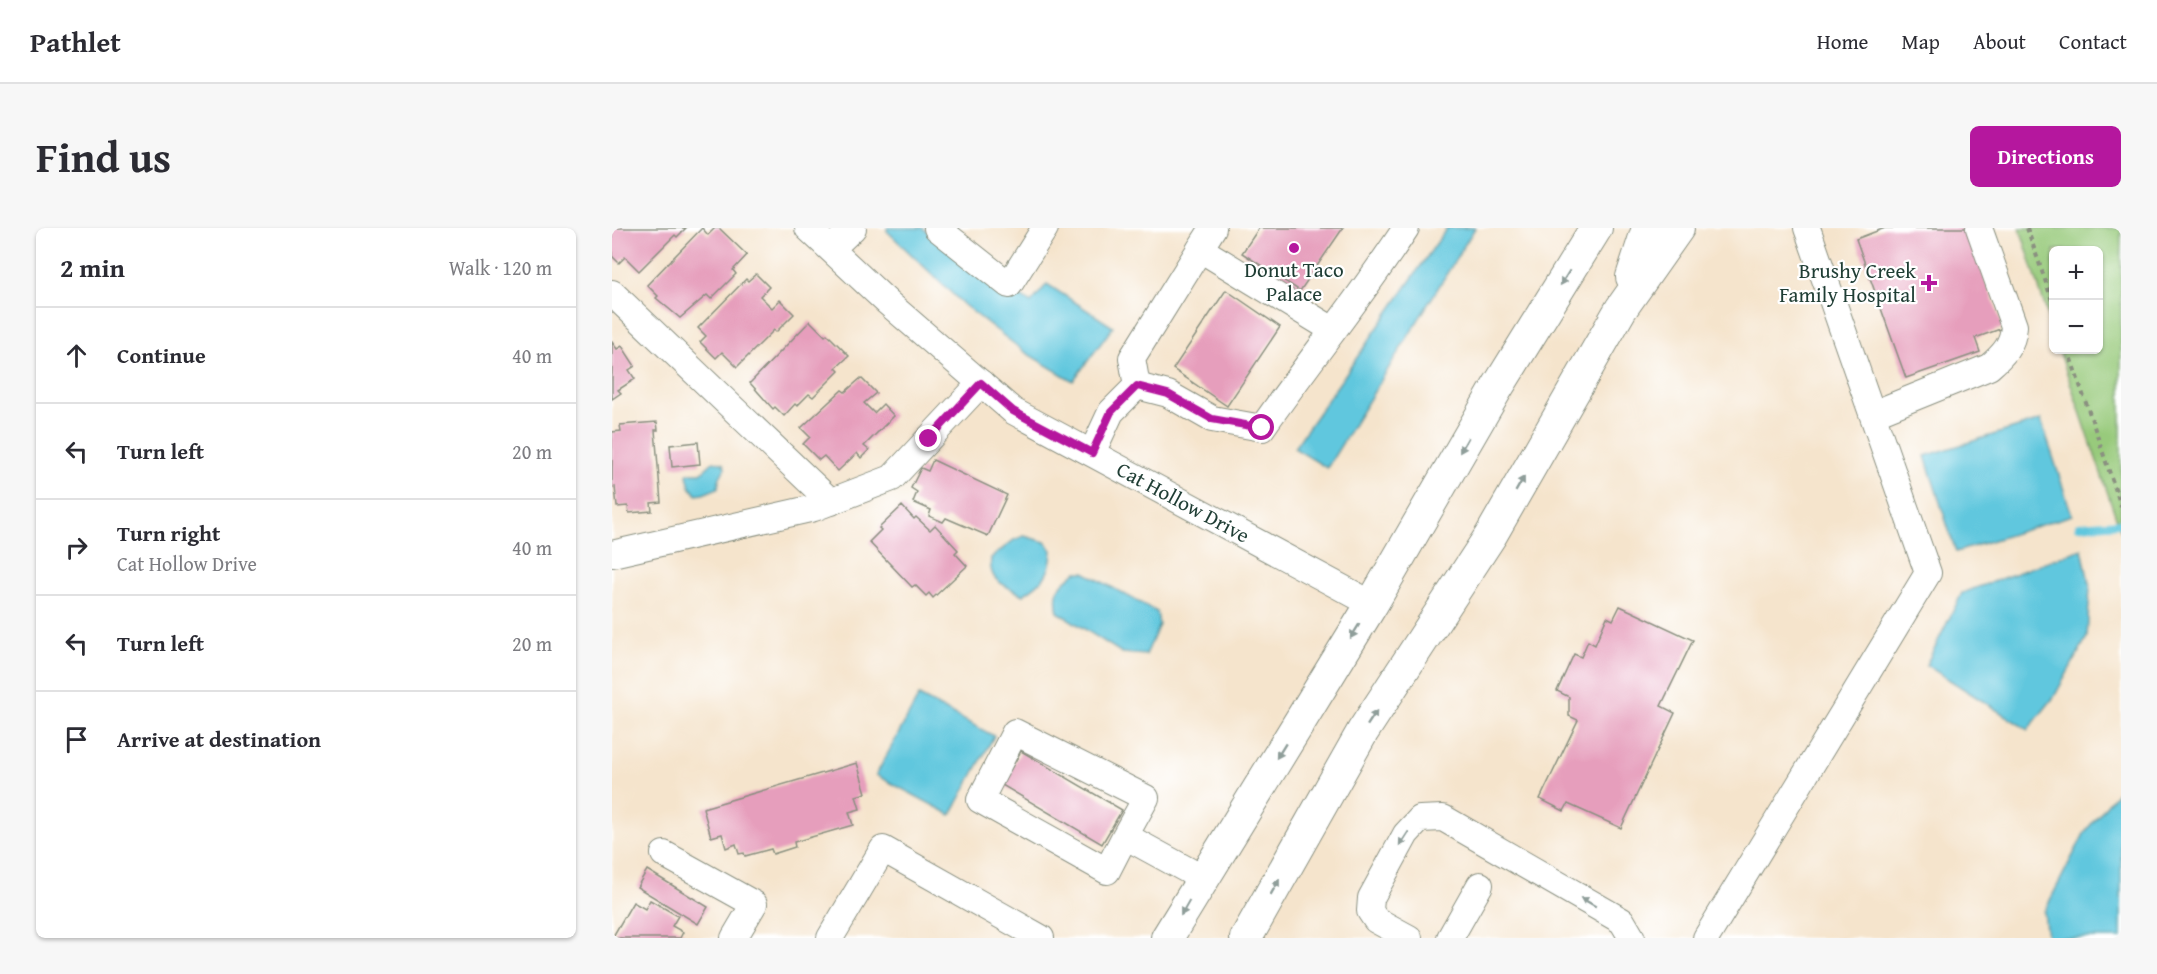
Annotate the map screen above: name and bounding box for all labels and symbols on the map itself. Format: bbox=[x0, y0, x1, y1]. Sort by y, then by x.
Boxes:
marker: Donut Taco Palace bbox=[1287, 241, 1301, 255]
place label: Donut Taco Palace bbox=[1244, 254, 1344, 309]
place label: Brushy Creek Family Hospital bbox=[1779, 255, 1916, 310]
one-way arrow bbox=[1560, 270, 1571, 286]
marker: Brushy Creek Family Hospital bbox=[1920, 274, 1938, 292]
route start bbox=[1248, 414, 1274, 440]
route end bbox=[915, 425, 941, 451]
one-way arrow bbox=[1460, 436, 1470, 453]
street label: Cat Hollow Drive bbox=[1111, 454, 1256, 551]
one-way arrow bbox=[1515, 476, 1526, 492]
one-way arrow bbox=[1350, 623, 1361, 639]
one-way arrow bbox=[1366, 710, 1377, 726]
one-way arrow bbox=[1276, 743, 1287, 759]
one-way arrow bbox=[1399, 831, 1410, 847]
one-way arrow bbox=[1270, 878, 1280, 895]
one-way arrow bbox=[1579, 897, 1596, 907]
one-way arrow bbox=[1179, 900, 1190, 916]

